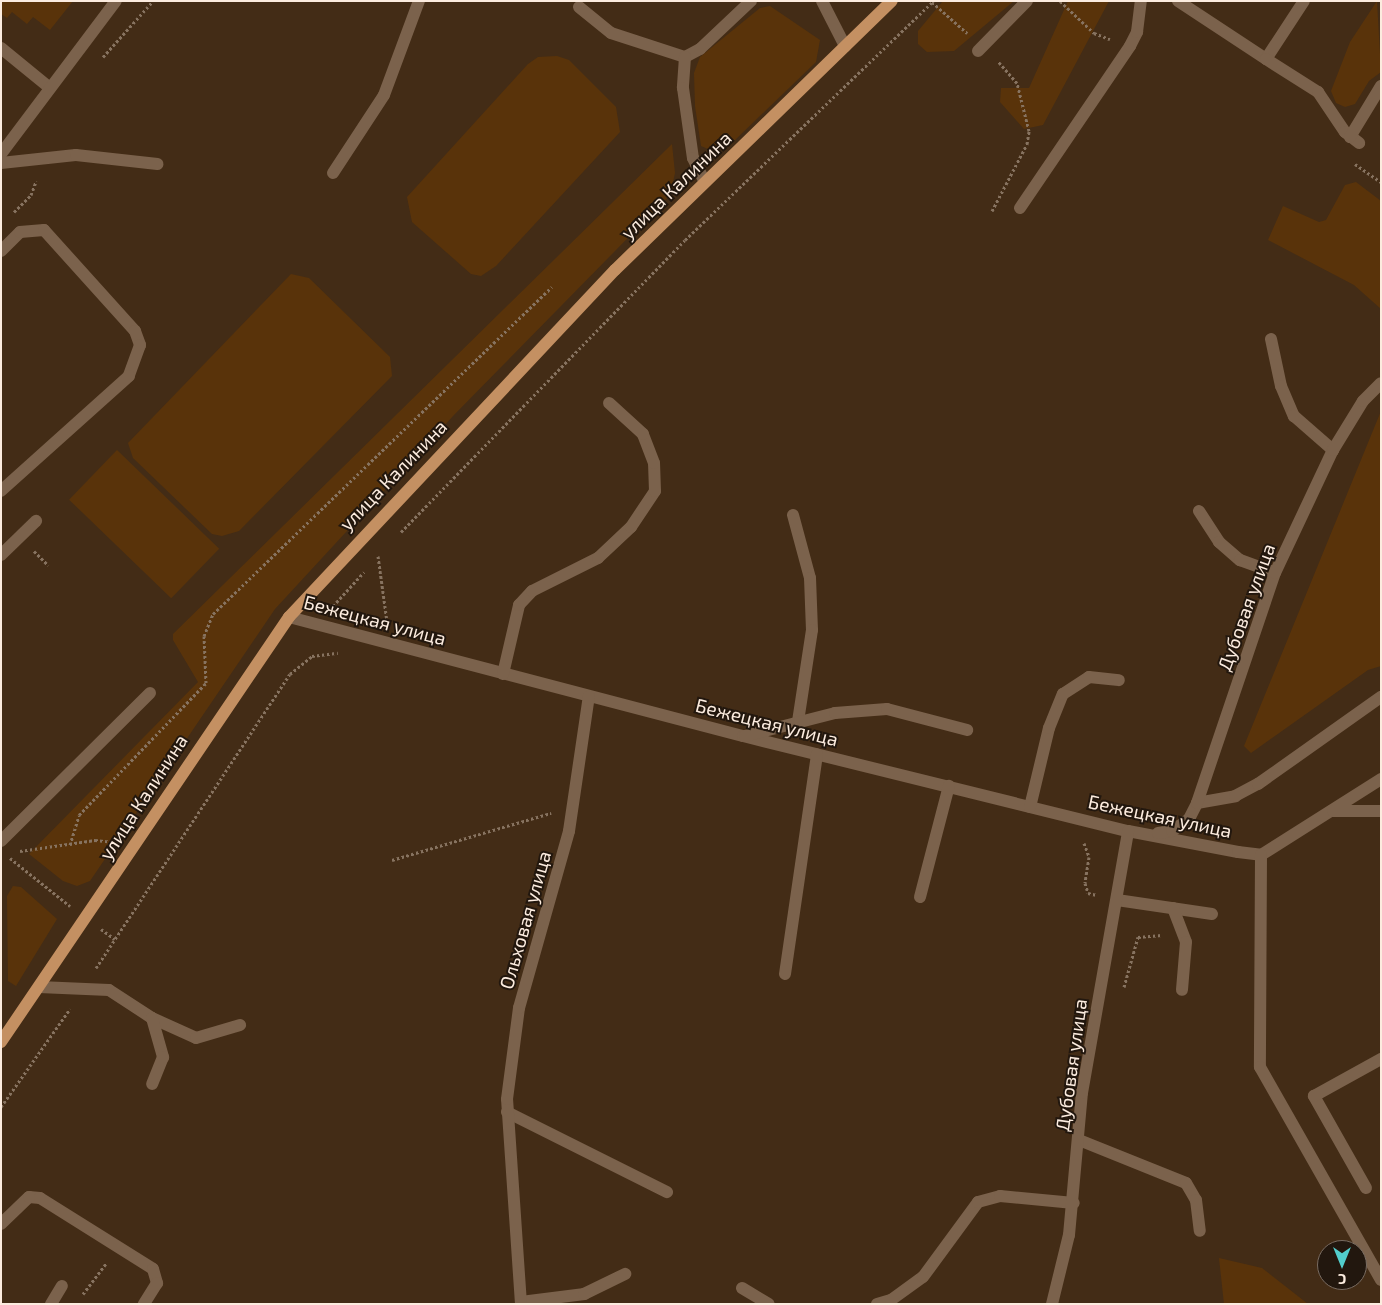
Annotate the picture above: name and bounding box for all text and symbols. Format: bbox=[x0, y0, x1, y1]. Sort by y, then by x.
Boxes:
street label: улица Калинина bbox=[616, 127, 736, 243]
street label: улица Калинина bbox=[335, 415, 451, 535]
street label: Дубовая улица bbox=[1212, 540, 1280, 674]
street label: Бежецкая улица bbox=[301, 590, 449, 650]
street label: Бежецкая улица bbox=[693, 693, 841, 751]
street label: улица Калинина bbox=[94, 730, 192, 864]
street label: Бежецкая улица bbox=[1086, 790, 1234, 842]
street label: Ольховая улица bbox=[494, 848, 556, 992]
street label: Дубовая улица bbox=[1050, 997, 1092, 1133]
north arrow bbox=[1317, 1240, 1367, 1290]
text: С bbox=[1338, 1271, 1346, 1288]

